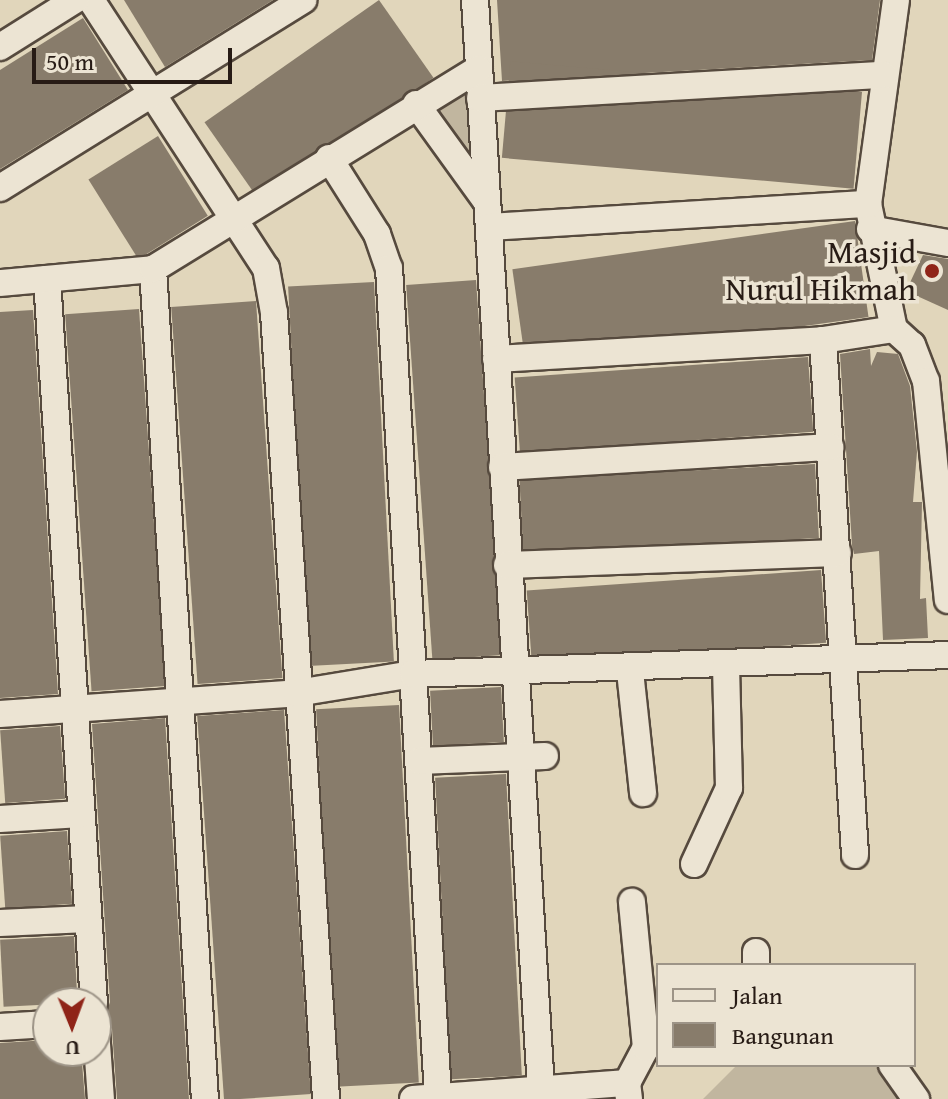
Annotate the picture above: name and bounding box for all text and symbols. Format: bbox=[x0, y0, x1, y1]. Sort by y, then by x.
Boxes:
scale bar bbox=[36, 32, 236, 82]
text: 50 m bbox=[46, 44, 94, 79]
place label: Masjid Nurul Hikmah bbox=[726, 234, 916, 309]
marker: Masjid Nurul Hikmah bbox=[923, 262, 941, 280]
legend bbox=[656, 963, 916, 1067]
text: Jalan bbox=[732, 978, 782, 1013]
north arrow bbox=[32, 987, 112, 1067]
text: Bangunan bbox=[732, 1018, 834, 1053]
text: U bbox=[65, 1033, 80, 1065]

